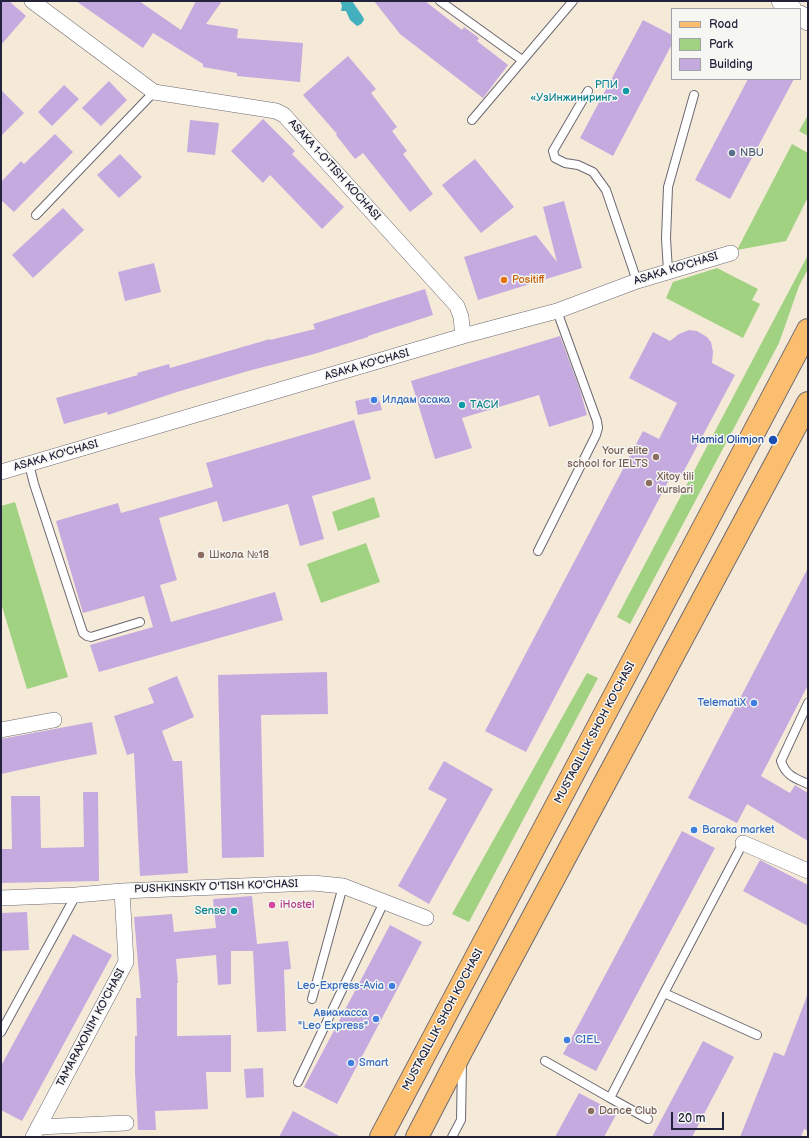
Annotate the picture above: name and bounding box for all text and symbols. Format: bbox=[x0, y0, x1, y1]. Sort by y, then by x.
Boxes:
legend bbox=[671, 8, 801, 80]
text: Road bbox=[709, 17, 738, 32]
text: Park bbox=[709, 37, 733, 52]
text: Building bbox=[709, 57, 753, 72]
place label: РПИ «УзИнжиниринг» bbox=[530, 78, 618, 104]
marker: РПИ «УзИнжиниринг» bbox=[621, 86, 631, 96]
street label: ASAKA 1-O'TISH KOCHASI bbox=[285, 117, 383, 223]
place label: NBU bbox=[740, 146, 764, 160]
marker: NBU bbox=[727, 148, 737, 158]
street label: ASAKA KO'CHASI bbox=[632, 250, 720, 288]
place label: Positiff bbox=[512, 273, 545, 287]
marker: Positiff bbox=[499, 275, 509, 285]
street label: ASAKA KO'CHASI bbox=[323, 347, 411, 383]
place label: Илдам асака bbox=[382, 393, 450, 407]
marker: Илдам асака bbox=[369, 395, 379, 405]
place label: ТАСИ bbox=[470, 398, 499, 412]
marker: ТАСИ bbox=[457, 400, 467, 410]
place label: Hamid Olimjon bbox=[691, 433, 764, 447]
marker: Hamid Olimjon bbox=[767, 434, 779, 446]
street label: ASAKA KO'CHASI bbox=[12, 438, 100, 474]
place label: Your elite school for IELTS bbox=[567, 444, 648, 470]
marker: Your elite school for IELTS bbox=[651, 452, 661, 462]
place label: Xitoy tili kurslari bbox=[657, 470, 694, 496]
marker: Xitoy tili kurslari bbox=[644, 478, 654, 488]
place label: Школа №18 bbox=[209, 548, 269, 562]
marker: Школа №18 bbox=[196, 550, 206, 560]
street label: MUSTAQILLIK SHOH KO'CHASI bbox=[552, 660, 638, 806]
place label: TelematiX bbox=[698, 696, 746, 710]
marker: TelematiX bbox=[749, 698, 759, 708]
place label: Baraka market bbox=[702, 823, 775, 837]
marker: Baraka market bbox=[689, 825, 699, 835]
street label: PUSHKINSKIY O'TISH KO'CHASI bbox=[134, 878, 298, 896]
place label: iHostel bbox=[280, 898, 314, 912]
marker: iHostel bbox=[267, 900, 277, 910]
place label: Sense bbox=[195, 904, 226, 918]
marker: Sense bbox=[229, 906, 239, 916]
street label: MUSTAQILLIK SHOH KO'CHASI bbox=[400, 947, 486, 1093]
street label: TAMARAXONIM KO'CHASI bbox=[54, 967, 128, 1089]
place label: Leo-Express-Avia bbox=[297, 979, 384, 993]
marker: Leo-Express-Avia bbox=[387, 981, 397, 991]
place label: Авиакасса "Leo Express" bbox=[298, 1006, 368, 1032]
marker: Авиакасса "Leo Express" bbox=[371, 1014, 381, 1024]
place label: CIEL bbox=[575, 1033, 600, 1047]
marker: CIEL bbox=[562, 1035, 572, 1045]
place label: Smart bbox=[359, 1056, 388, 1070]
marker: Smart bbox=[346, 1058, 356, 1068]
place label: Dance Club bbox=[599, 1104, 657, 1118]
scale bar bbox=[673, 1104, 726, 1130]
marker: Dance Club bbox=[586, 1106, 596, 1116]
text: 20 m bbox=[678, 1111, 705, 1126]

